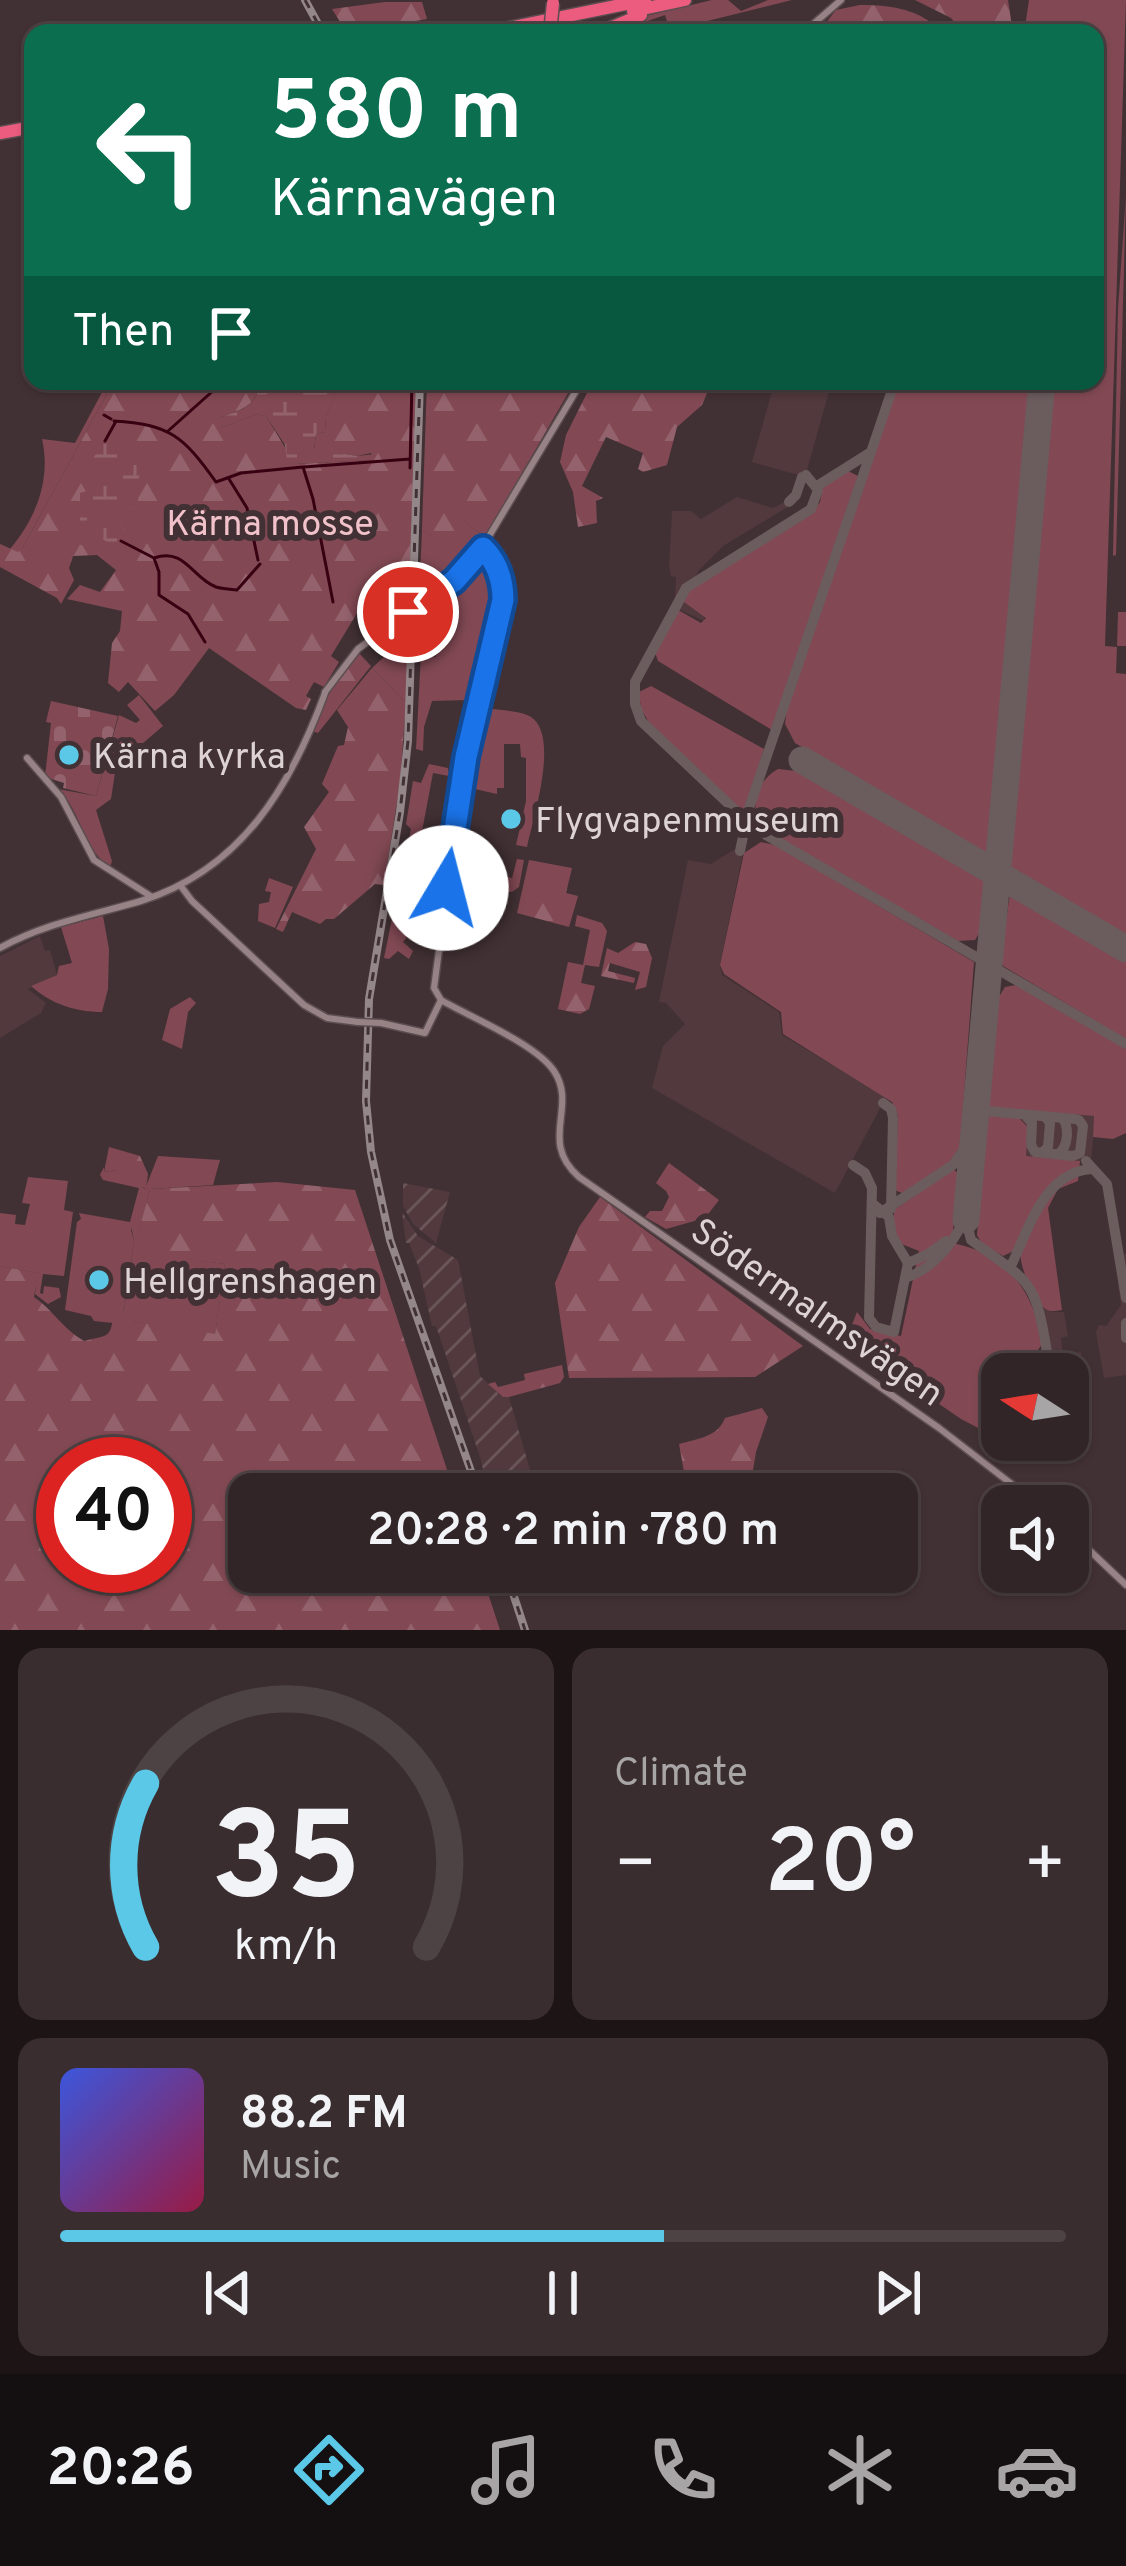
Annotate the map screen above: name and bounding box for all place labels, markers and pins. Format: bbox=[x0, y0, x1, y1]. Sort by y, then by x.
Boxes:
pin bbox=[357, 561, 459, 663]
place label: Kärna kyrka bbox=[93, 736, 286, 782]
marker: Kärna kyrka bbox=[56, 742, 82, 768]
place label: Flygvapenmuseum bbox=[535, 800, 840, 846]
marker: Flygvapenmuseum bbox=[498, 806, 524, 832]
place label: Hellgrenshagen bbox=[123, 1261, 377, 1307]
marker: Hellgrenshagen bbox=[86, 1267, 112, 1293]

